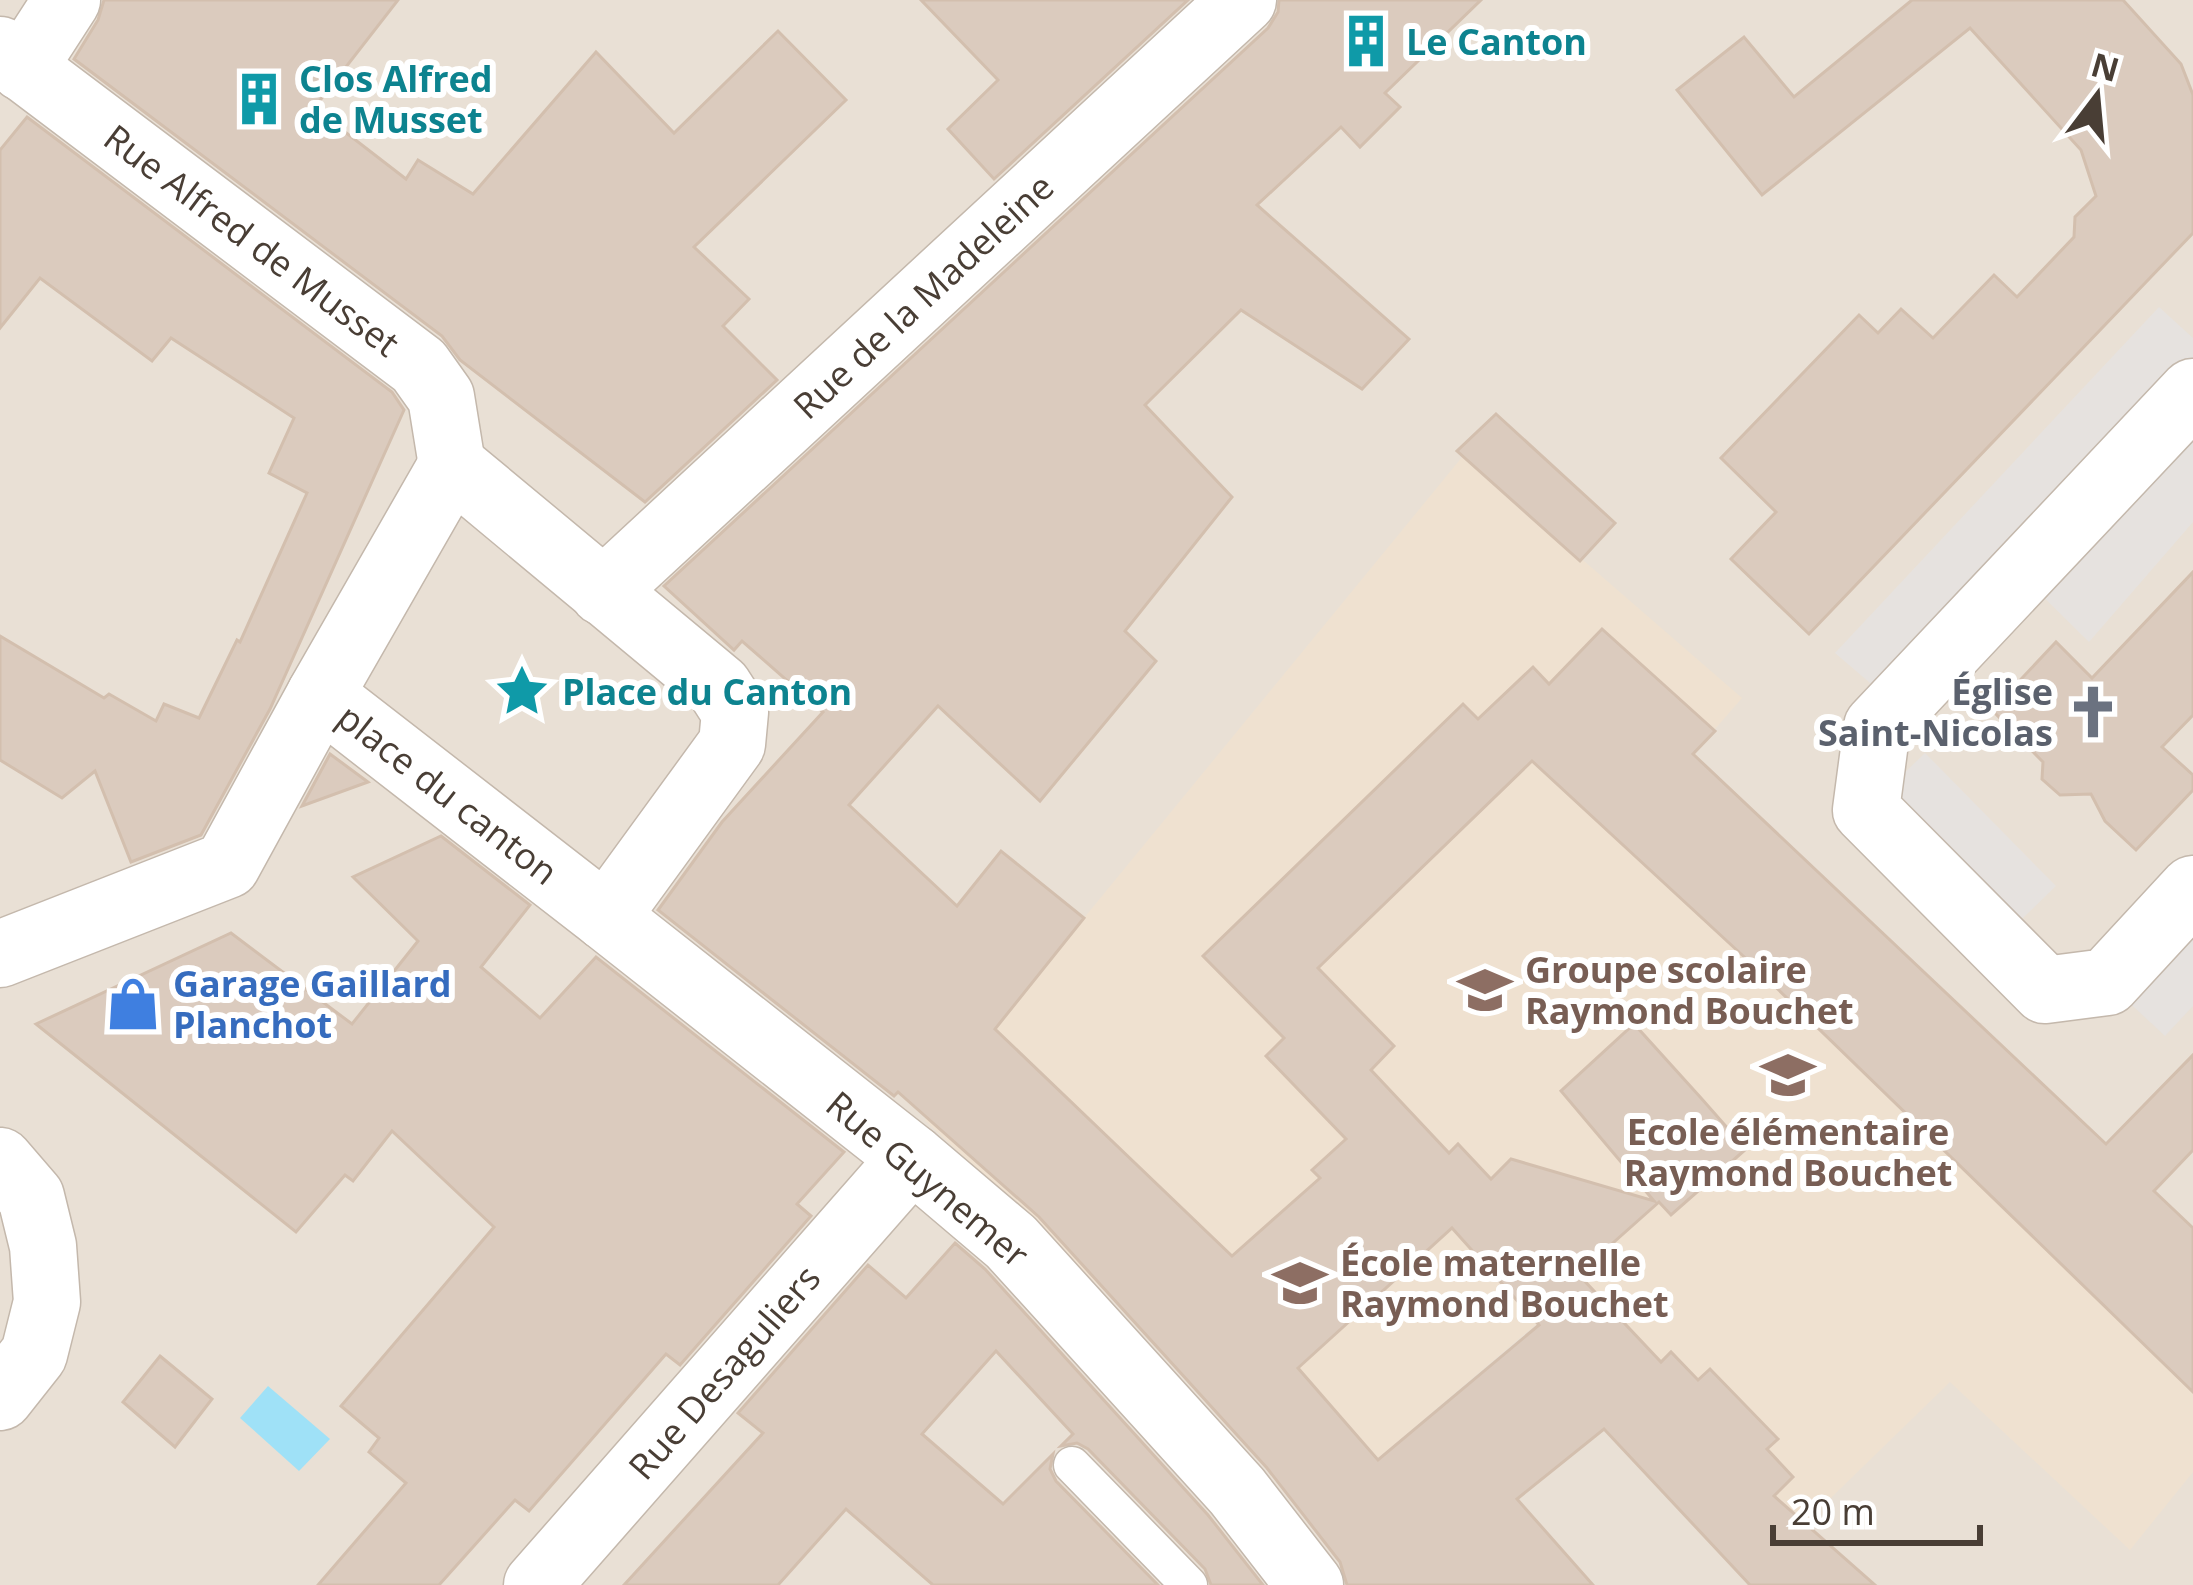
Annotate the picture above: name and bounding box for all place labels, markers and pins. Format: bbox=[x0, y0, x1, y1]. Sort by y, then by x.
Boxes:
building icon: Le Canton bbox=[1337, 12, 1395, 70]
place label: Le Canton bbox=[1406, 17, 1587, 66]
place label: Clos Alfred de Musset bbox=[299, 54, 493, 144]
building icon: Clos Alfred de Musset bbox=[230, 70, 288, 128]
place icon: Place du Canton bbox=[493, 662, 551, 720]
place label: Place du Canton bbox=[562, 667, 852, 716]
place label: Église Saint-Nicolas bbox=[1818, 667, 2053, 757]
church icon: Église Saint-Nicolas bbox=[2064, 683, 2122, 741]
place label: Groupe scolaire Raymond Bouchet bbox=[1525, 945, 1854, 1035]
place label: Garage Gaillard Planchot bbox=[173, 959, 452, 1049]
school or university icon: Groupe scolaire Raymond Bouchet bbox=[1456, 961, 1514, 1019]
shop icon: Garage Gaillard Planchot bbox=[104, 975, 162, 1033]
school or university icon: Ecole élémentaire Raymond Bouchet bbox=[1759, 1046, 1817, 1104]
place label: Ecole élémentaire Raymond Bouchet bbox=[1624, 1107, 1952, 1197]
place label: École maternelle Raymond Bouchet bbox=[1340, 1238, 1669, 1328]
school or university icon: École maternelle Raymond Bouchet bbox=[1271, 1254, 1329, 1312]

